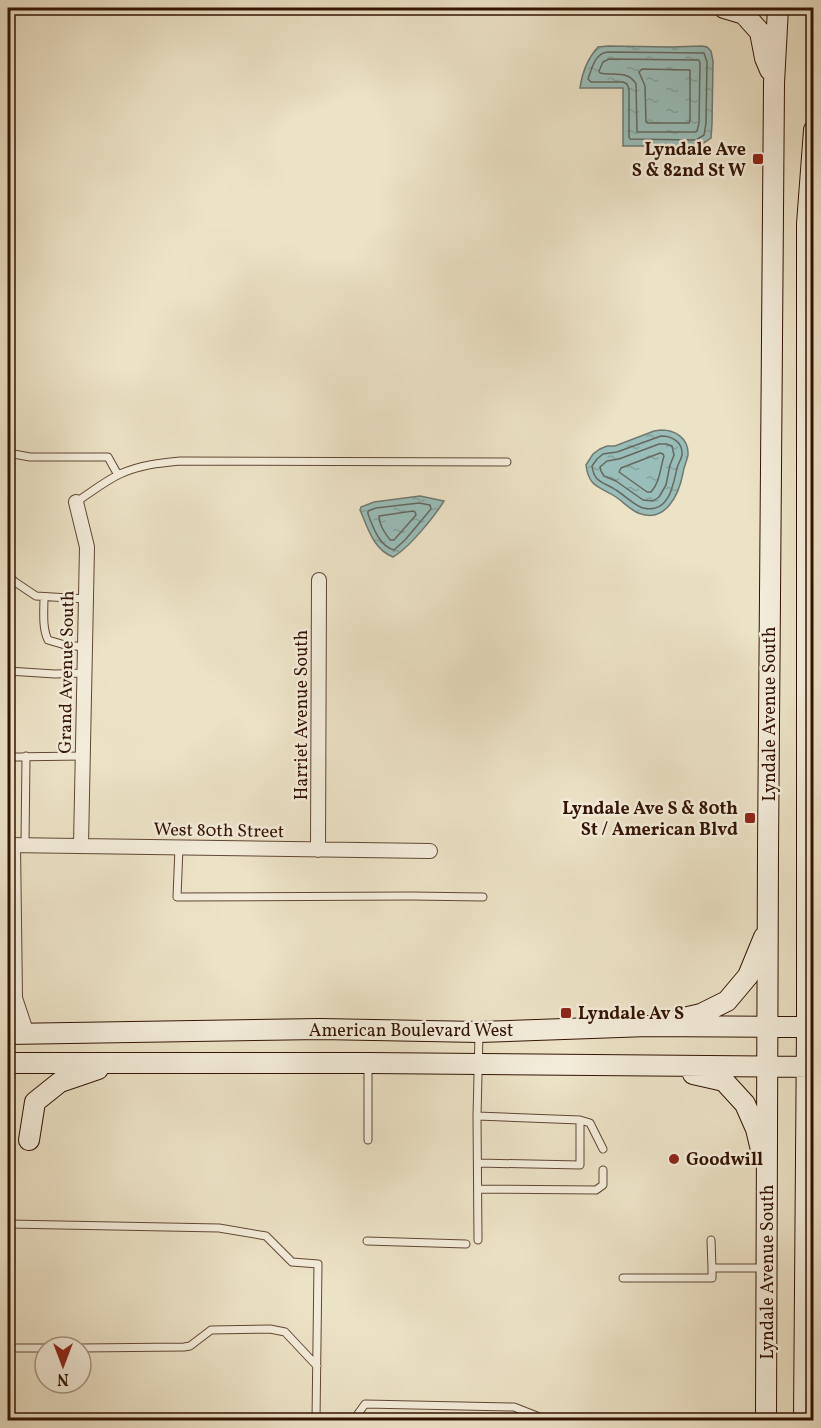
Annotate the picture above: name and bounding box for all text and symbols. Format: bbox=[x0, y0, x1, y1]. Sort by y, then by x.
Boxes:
place label: Lyndale Ave S & 82nd St W bbox=[632, 138, 746, 184]
marker: Lyndale Ave S & 82nd St W bbox=[751, 152, 765, 166]
street label: Grand Avenue South bbox=[54, 590, 81, 754]
street label: Lyndale Avenue South bbox=[758, 626, 783, 802]
street label: Harriet Avenue South bbox=[290, 629, 315, 800]
place label: Lyndale Ave S & 80th St / American Blvd bbox=[562, 797, 738, 843]
marker: Lyndale Ave S & 80th St / American Blvd bbox=[743, 811, 757, 825]
street label: West 80th Street bbox=[153, 818, 284, 845]
place label: Lyndale Av S bbox=[578, 1002, 684, 1027]
marker: Lyndale Av S bbox=[559, 1006, 573, 1020]
street label: American Boulevard West bbox=[309, 1019, 513, 1044]
place label: Goodwill bbox=[686, 1148, 763, 1173]
marker: Goodwill bbox=[667, 1152, 681, 1166]
street label: Lyndale Avenue South bbox=[756, 1184, 781, 1360]
north arrow bbox=[33, 1335, 93, 1395]
text: N bbox=[57, 1367, 69, 1389]

